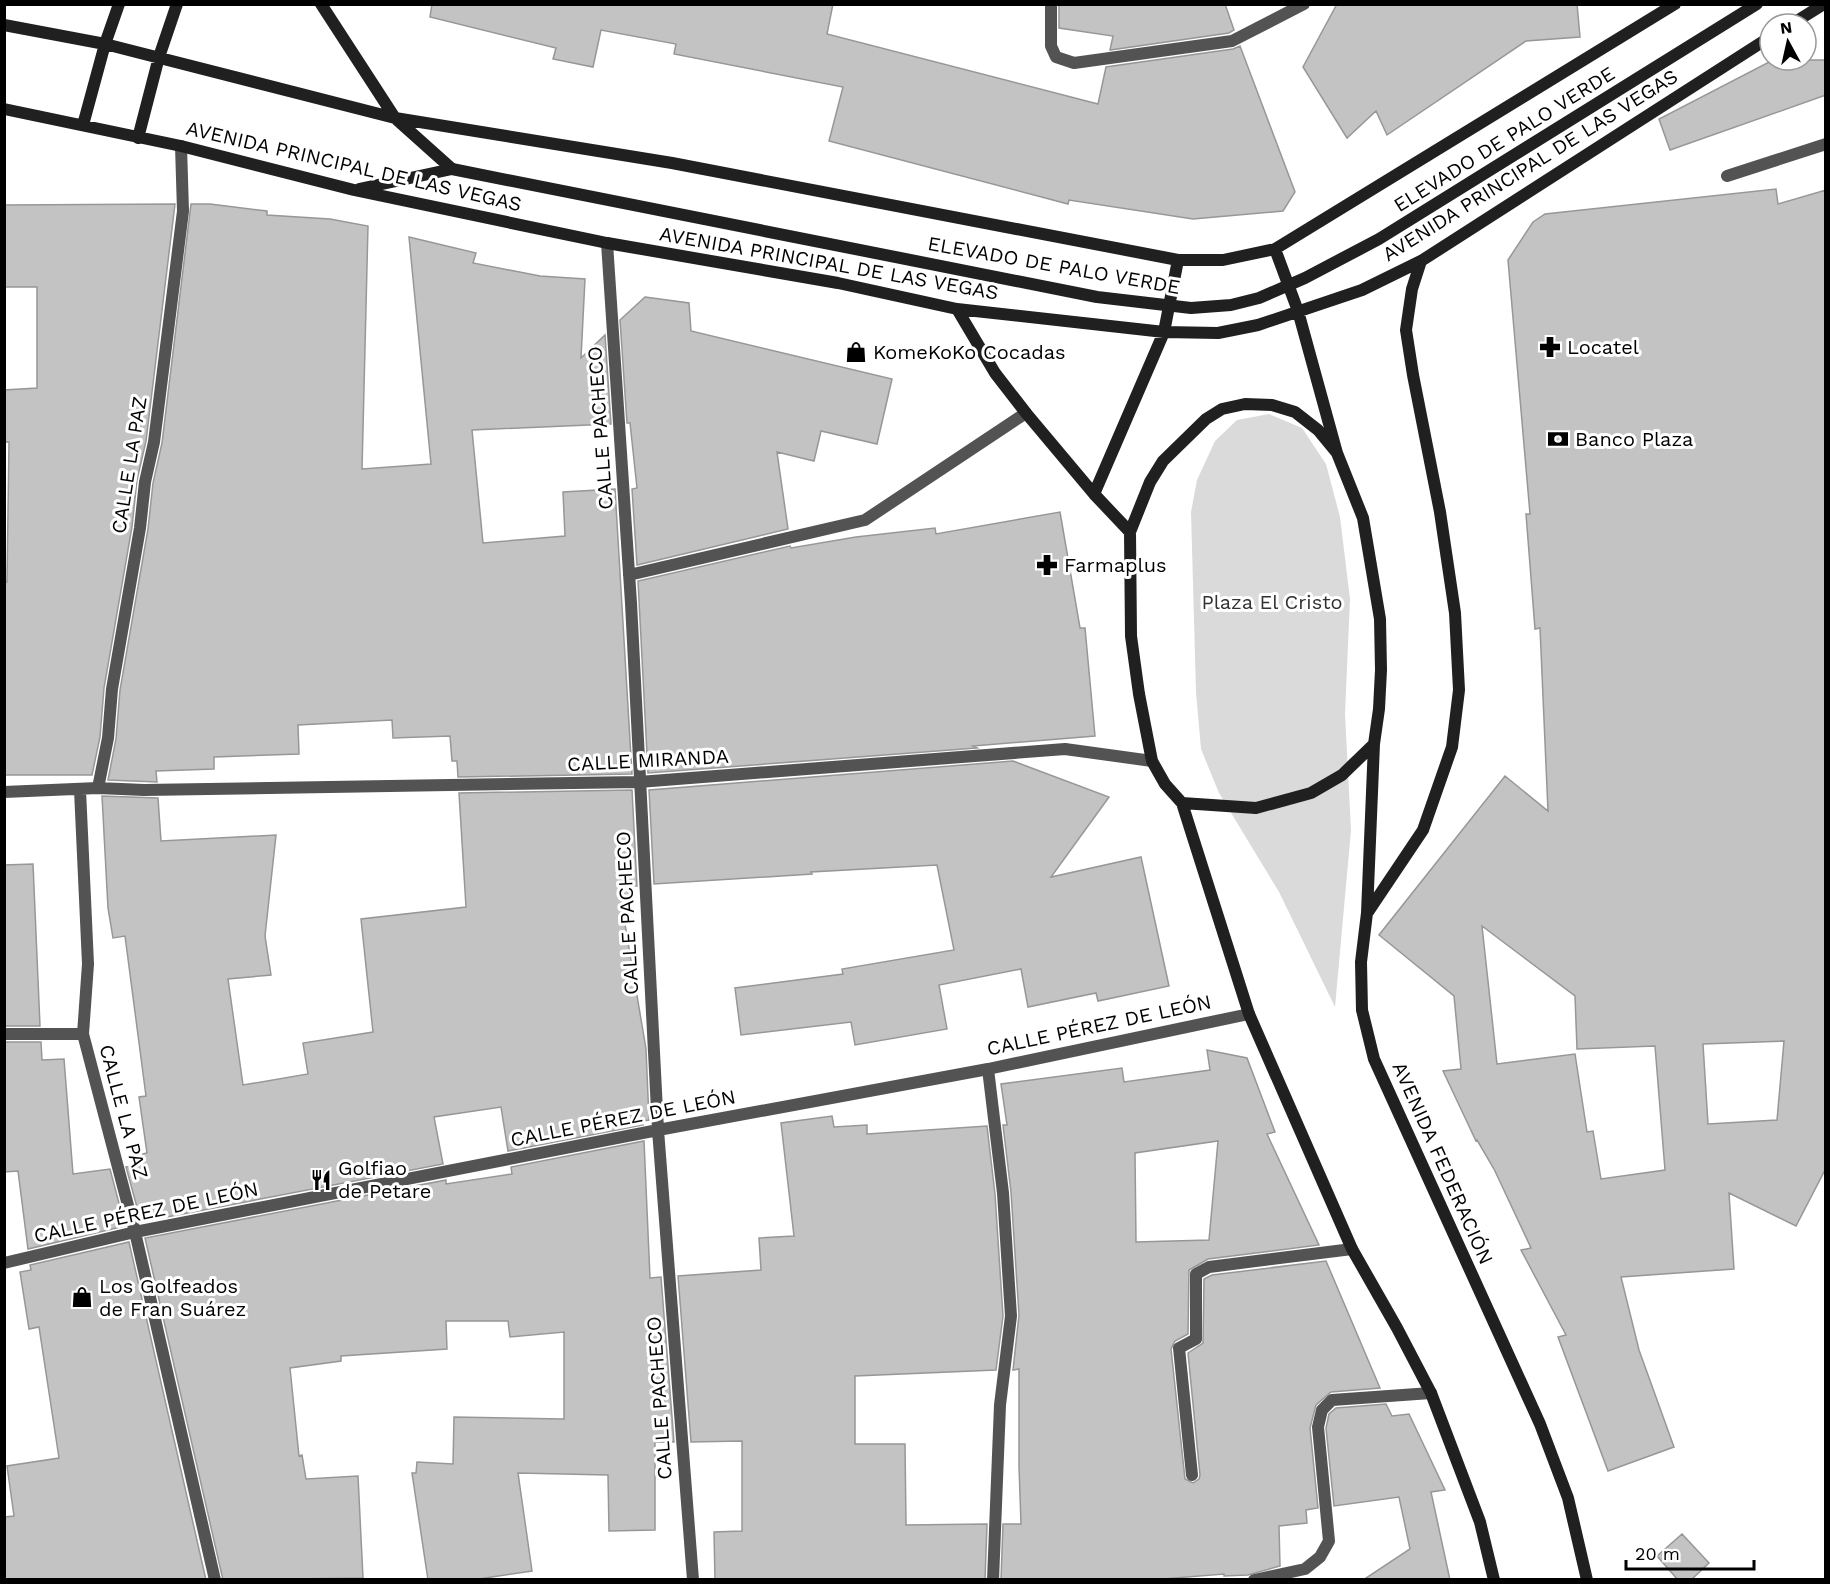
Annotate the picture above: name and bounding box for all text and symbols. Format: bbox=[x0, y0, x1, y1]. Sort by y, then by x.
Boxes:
north arrow bbox=[1758, 12, 1818, 72]
text: N bbox=[1779, 17, 1793, 38]
street label: ELEVADO DE PALO VERDE bbox=[1389, 61, 1619, 217]
street label: AVENIDA PRINCIPAL DE LAS VEGAS bbox=[1378, 64, 1682, 266]
street label: AVENIDA PRINCIPAL DE LAS VEGAS bbox=[184, 116, 524, 216]
street label: AVENIDA PRINCIPAL DE LAS VEGAS bbox=[658, 221, 1000, 305]
street label: ELEVADO DE PALO VERDE bbox=[926, 231, 1182, 299]
pharmacy icon: Locatel bbox=[1538, 335, 1562, 359]
place label: Locatel bbox=[1567, 335, 1639, 359]
shop icon: KomeKoKo Cocadas bbox=[844, 340, 868, 364]
place label: KomeKoKo Cocadas bbox=[873, 340, 1066, 364]
street label: CALLE PACHECO bbox=[582, 345, 618, 511]
street label: CALLE LA PAZ bbox=[106, 395, 152, 535]
bank icon: Banco Plaza bbox=[1546, 427, 1570, 451]
place label: Banco Plaza bbox=[1575, 427, 1693, 451]
pharmacy icon: Farmaplus bbox=[1035, 553, 1059, 577]
place label: Farmaplus bbox=[1064, 553, 1167, 577]
park label: Plaza El Cristo bbox=[1201, 590, 1343, 614]
street label: CALLE MIRANDA bbox=[567, 744, 729, 776]
street label: CALLE PACHECO bbox=[611, 830, 643, 996]
street label: CALLE PÉREZ DE LEÓN bbox=[985, 989, 1213, 1061]
street label: CALLE LA PAZ bbox=[94, 1042, 154, 1182]
street label: AVENIDA FEDERACIÓN bbox=[1387, 1058, 1499, 1268]
street label: CALLE PÉREZ DE LEÓN bbox=[508, 1084, 738, 1152]
place label: Golfiao de Petare bbox=[338, 1156, 431, 1203]
restaurant icon: Golfiao de Petare bbox=[309, 1168, 333, 1192]
street label: CALLE PÉREZ DE LEÓN bbox=[32, 1176, 260, 1248]
place label: Los Golfeados de Fran Suárez bbox=[99, 1274, 246, 1321]
shop icon: Los Golfeados de Fran Suárez bbox=[70, 1285, 94, 1309]
street label: CALLE PACHECO bbox=[641, 1315, 677, 1481]
scale bar bbox=[1626, 1533, 1754, 1571]
text: 20 m bbox=[1635, 1543, 1680, 1564]

